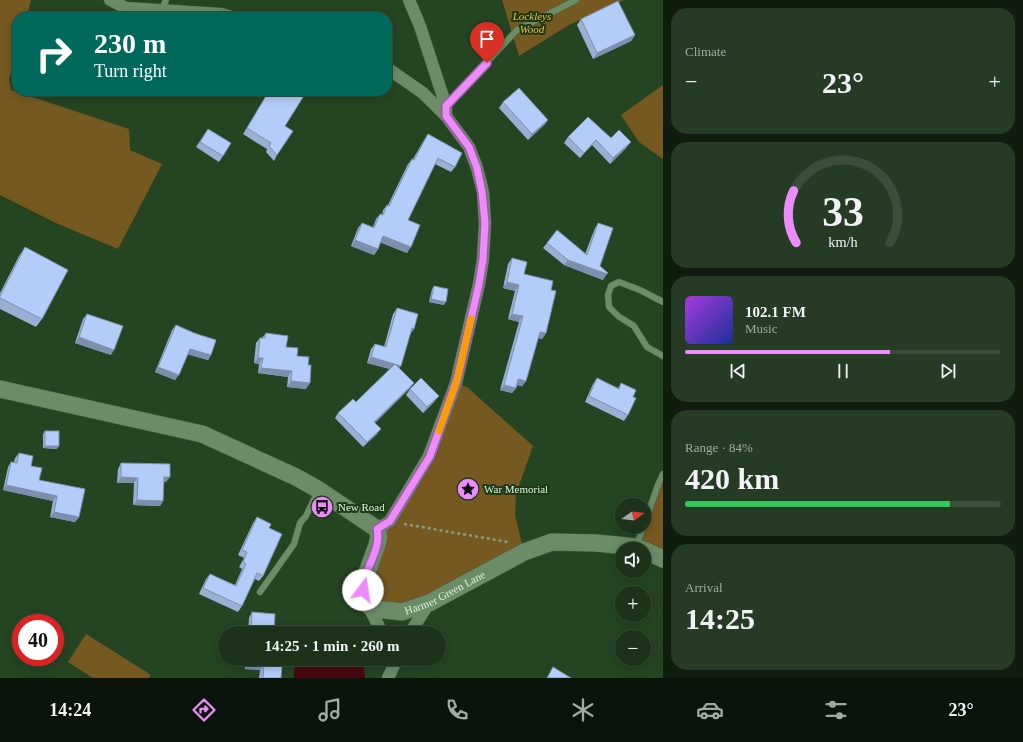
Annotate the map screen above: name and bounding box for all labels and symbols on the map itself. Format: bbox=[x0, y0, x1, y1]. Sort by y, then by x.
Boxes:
park label: Lockleys Wood bbox=[512, 10, 551, 35]
pin bbox=[470, 22, 504, 63]
place icon: War Memorial bbox=[455, 476, 481, 502]
place label: War Memorial bbox=[484, 483, 548, 495]
bus stop icon: New Road bbox=[309, 494, 335, 520]
north arrow bbox=[615, 498, 651, 534]
place label: New Road bbox=[338, 501, 385, 513]
street label: Harmer Green Lane bbox=[403, 568, 487, 617]
position arrow bbox=[342, 569, 384, 611]
speed limit sign: 40 bbox=[12, 614, 64, 666]

